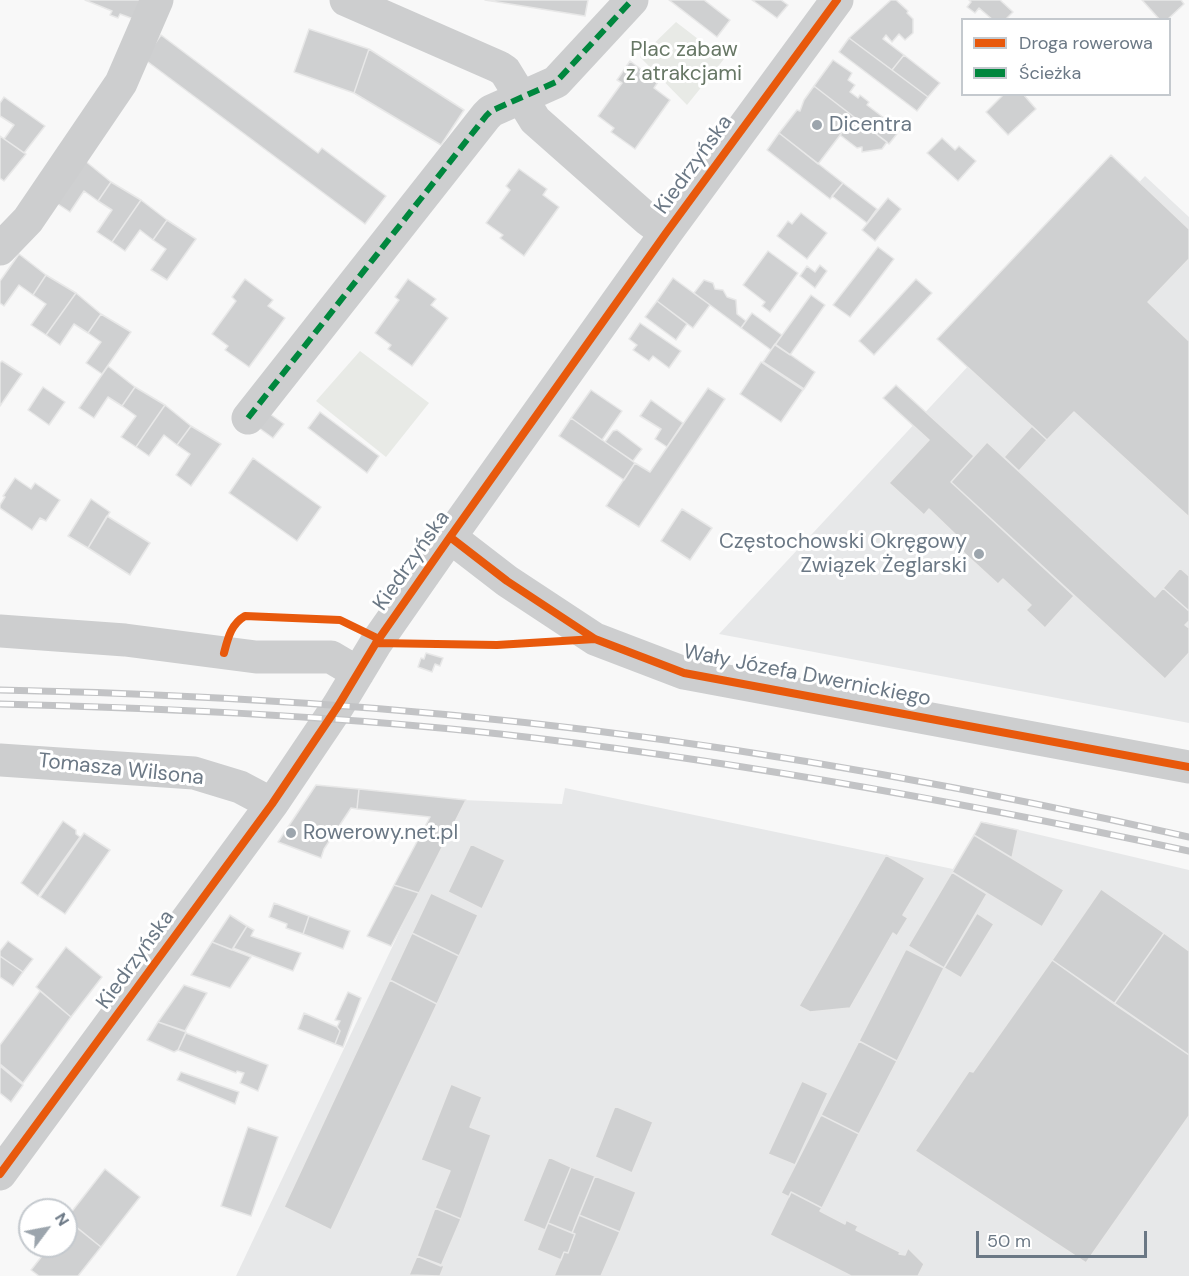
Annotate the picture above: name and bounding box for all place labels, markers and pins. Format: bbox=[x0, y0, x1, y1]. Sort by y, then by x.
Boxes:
place label: Dicentra bbox=[829, 112, 912, 138]
marker: Dicentra bbox=[810, 118, 824, 132]
place label: Częstochowski Okręgowy Związek Żeglarski bbox=[719, 529, 967, 579]
marker: Częstochowski Okręgowy Związek Żeglarski bbox=[972, 547, 986, 561]
place label: Rowerowy.net.pl bbox=[303, 820, 458, 846]
marker: Rowerowy.net.pl bbox=[284, 826, 298, 840]

